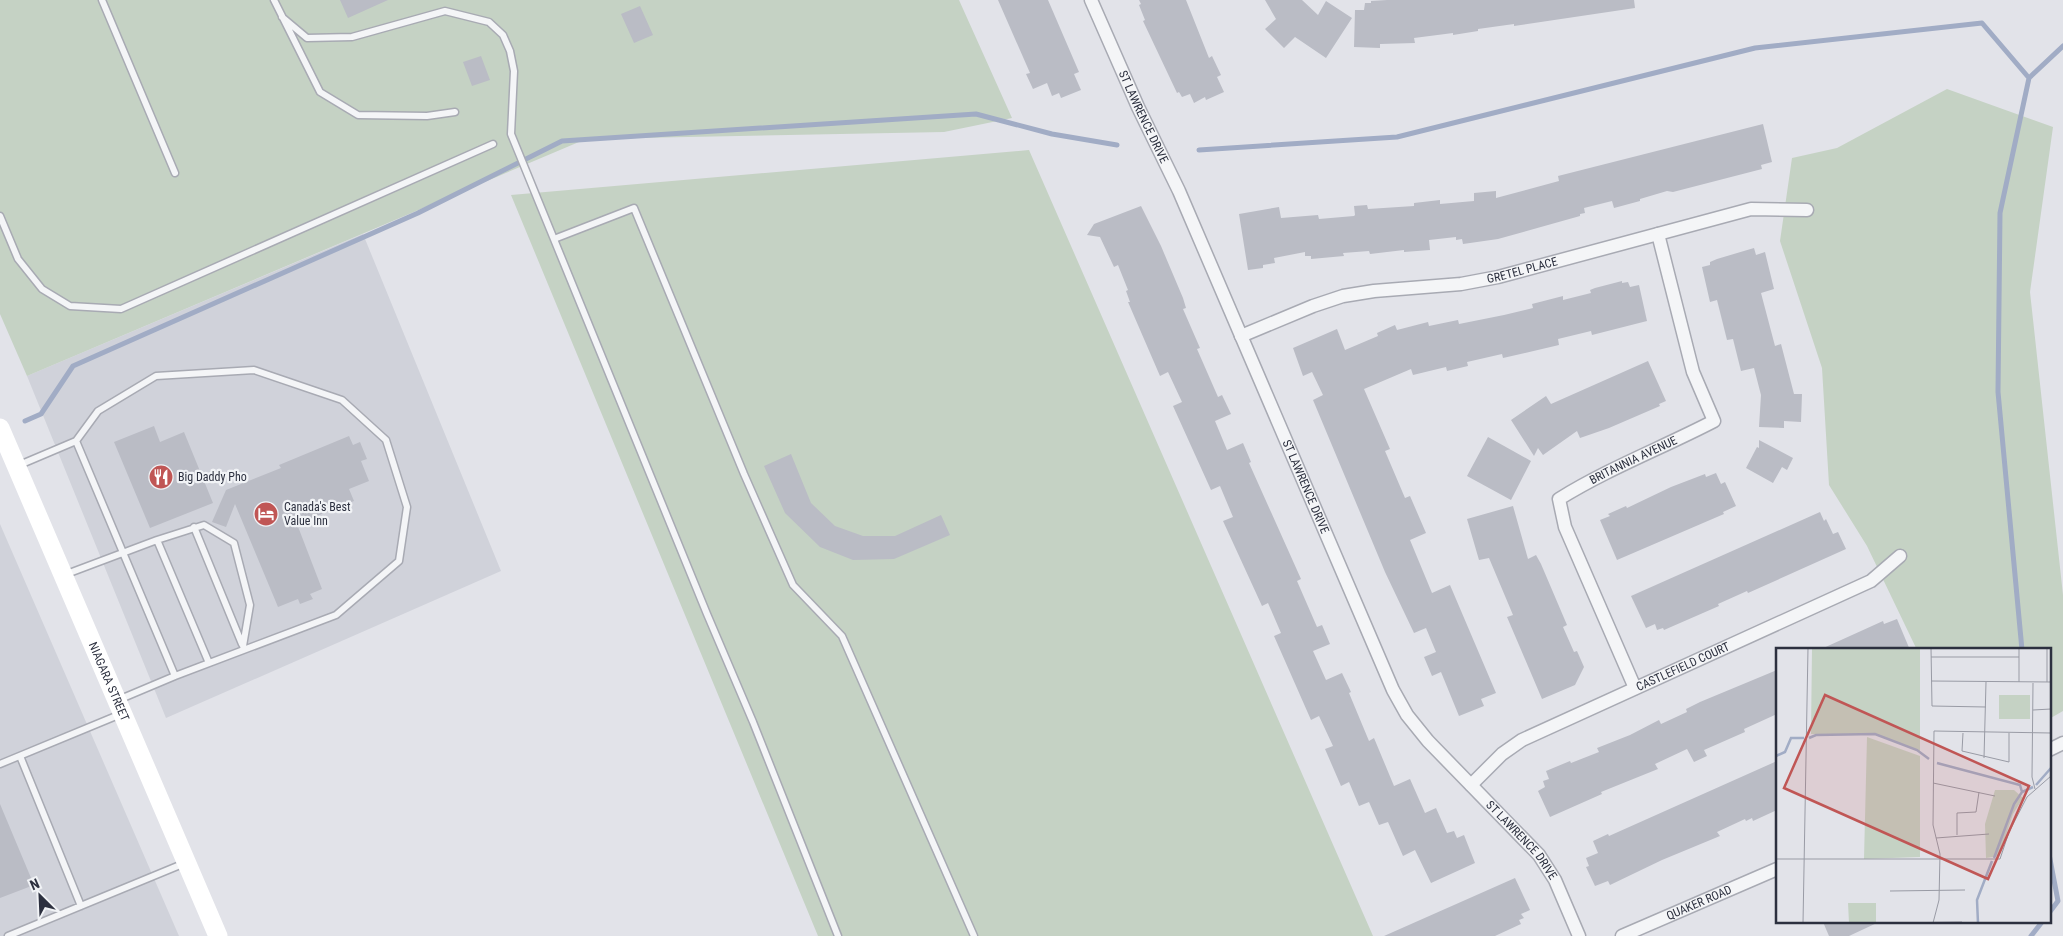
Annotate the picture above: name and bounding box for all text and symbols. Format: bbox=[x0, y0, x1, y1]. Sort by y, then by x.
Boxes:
street label: ST LAWRENCE DRIVE bbox=[1116, 68, 1171, 165]
street label: GRETEL PLACE bbox=[1486, 254, 1559, 286]
street label: BRITANNIA AVENUE bbox=[1587, 433, 1679, 487]
street label: ST LAWRENCE DRIVE bbox=[1279, 438, 1332, 536]
restaurant icon: Big Daddy Pho bbox=[148, 464, 174, 490]
place label: Big Daddy Pho bbox=[178, 470, 247, 484]
place label: Canada's Best Value Inn bbox=[284, 500, 351, 528]
hotel icon: Canada's Best Value Inn bbox=[253, 501, 279, 527]
street label: CASTLEFIELD COURT bbox=[1634, 639, 1732, 694]
street label: NIAGARA STREET bbox=[86, 640, 132, 723]
inset map bbox=[1776, 648, 2050, 924]
street label: ST LAWRENCE DRIVE bbox=[1483, 798, 1560, 882]
north arrow bbox=[15, 871, 65, 921]
text: N bbox=[28, 875, 42, 893]
street label: QUAKER ROAD bbox=[1664, 882, 1734, 923]

